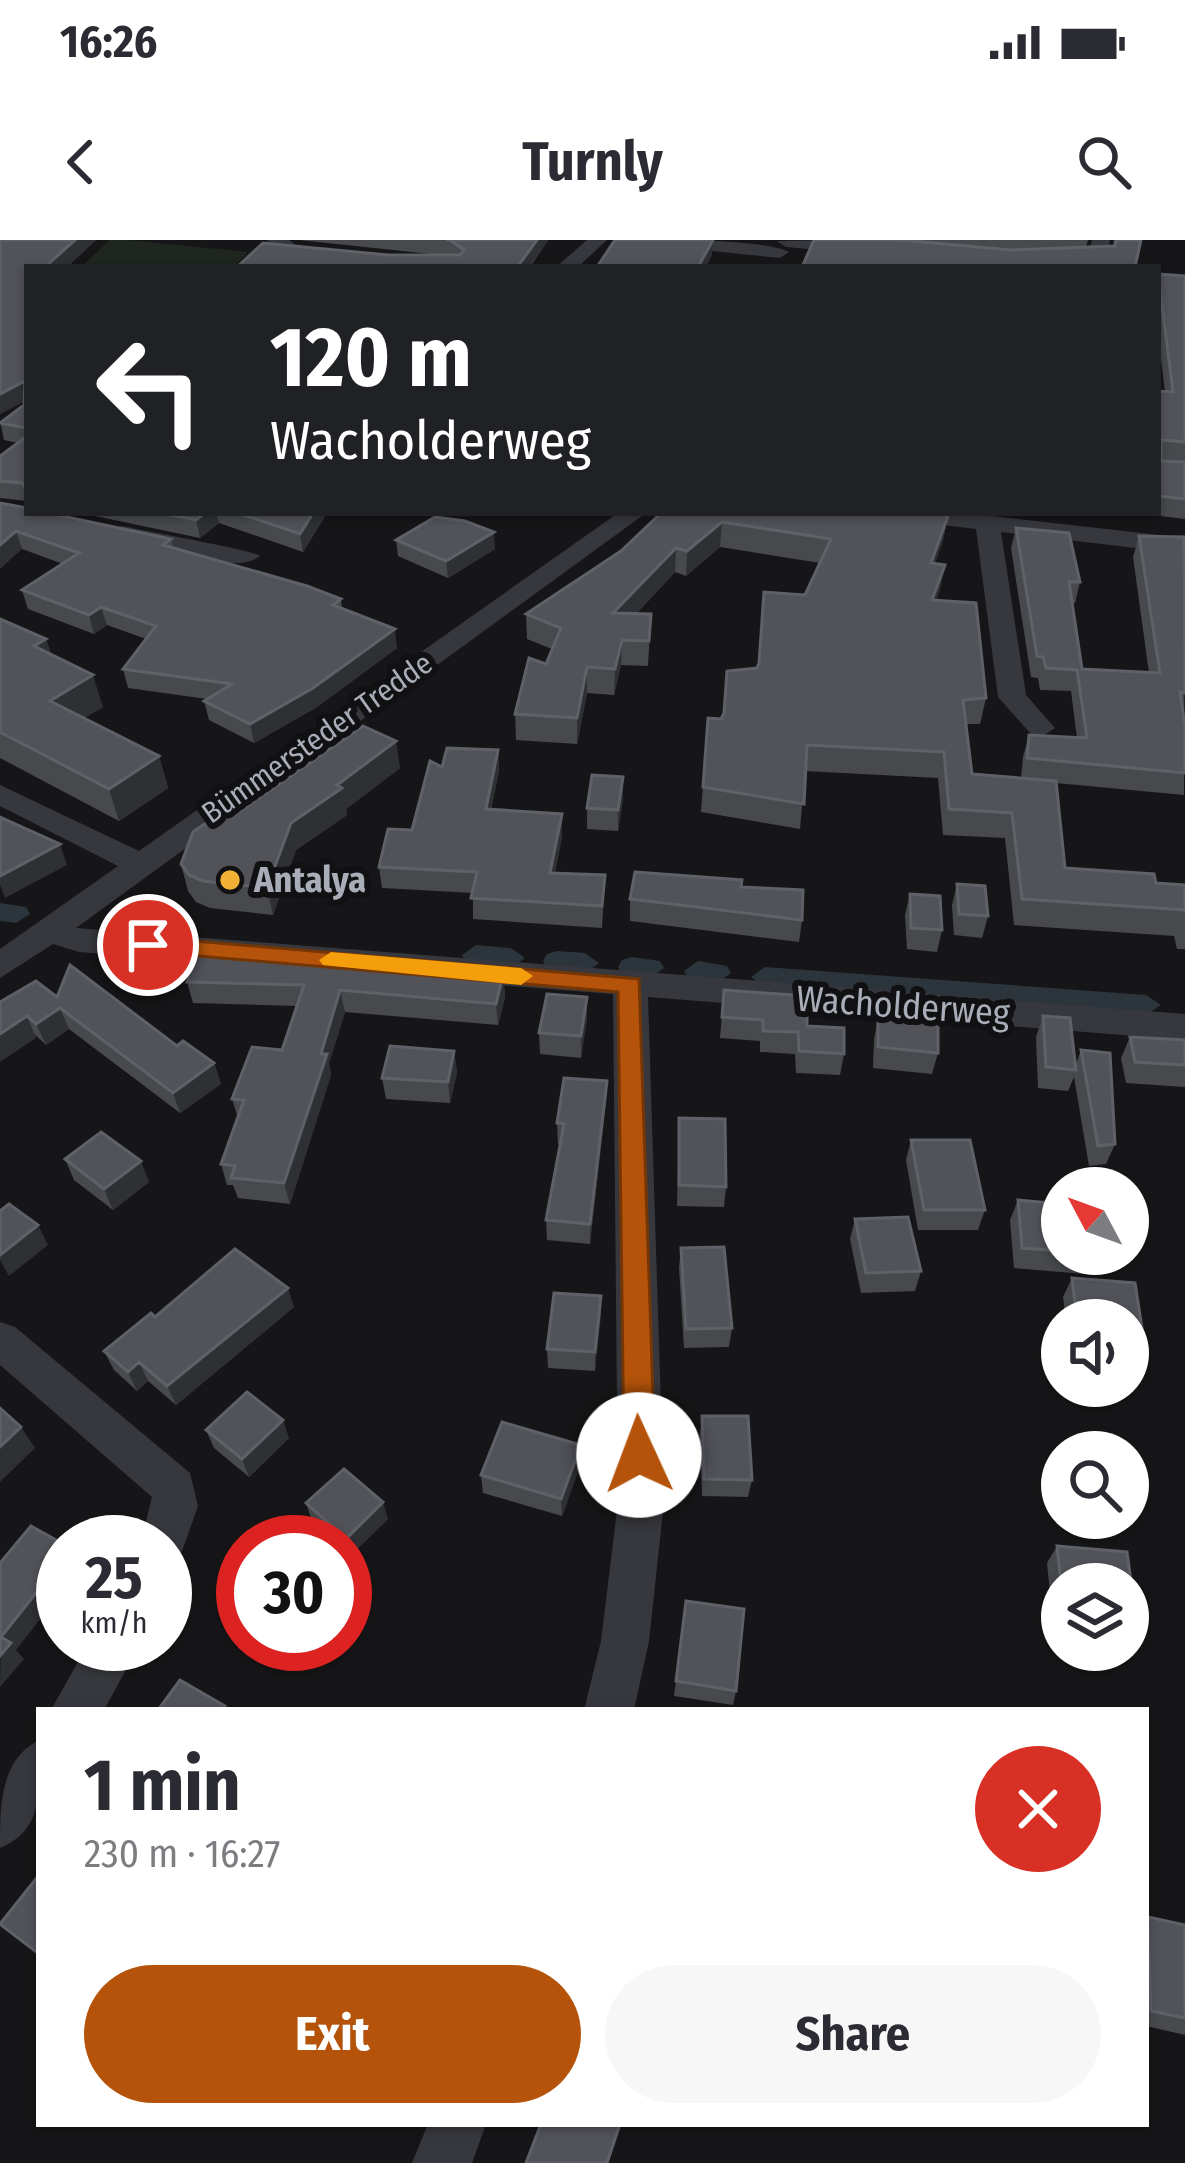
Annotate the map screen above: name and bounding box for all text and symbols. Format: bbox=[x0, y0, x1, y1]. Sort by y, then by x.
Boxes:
text: 16:26 bbox=[60, 15, 157, 69]
icon: back bbox=[48, 129, 114, 195]
icon: search bbox=[1071, 129, 1137, 195]
text: Turnly bbox=[522, 130, 663, 194]
text: 120 m bbox=[270, 307, 472, 408]
icon: left bbox=[72, 312, 228, 468]
text: Wacholderweg bbox=[270, 409, 591, 473]
street label: Bümmersteder Tredde bbox=[195, 645, 439, 831]
place label: Antalya bbox=[253, 858, 366, 902]
marker: Antalya bbox=[217, 867, 243, 893]
pin bbox=[97, 894, 199, 996]
icon: arrive bbox=[115, 912, 181, 978]
street label: Wacholderweg bbox=[795, 977, 1011, 1035]
north arrow bbox=[1041, 1167, 1149, 1275]
map controls bbox=[1041, 1167, 1149, 1671]
button: sound bbox=[1041, 1299, 1149, 1407]
position arrow bbox=[576, 1392, 702, 1518]
button: search bbox=[1041, 1431, 1149, 1539]
speed limit sign: 30 bbox=[216, 1515, 372, 1671]
text: 25 bbox=[85, 1542, 143, 1614]
button: layers bbox=[1041, 1563, 1149, 1671]
text: km/h bbox=[81, 1605, 147, 1641]
text: 1 min bbox=[84, 1743, 241, 1829]
button: close bbox=[975, 1746, 1101, 1872]
text: 230 m · 16:27 bbox=[84, 1831, 280, 1877]
button: Exit bbox=[84, 1965, 581, 2103]
button: Share bbox=[605, 1965, 1101, 2103]

